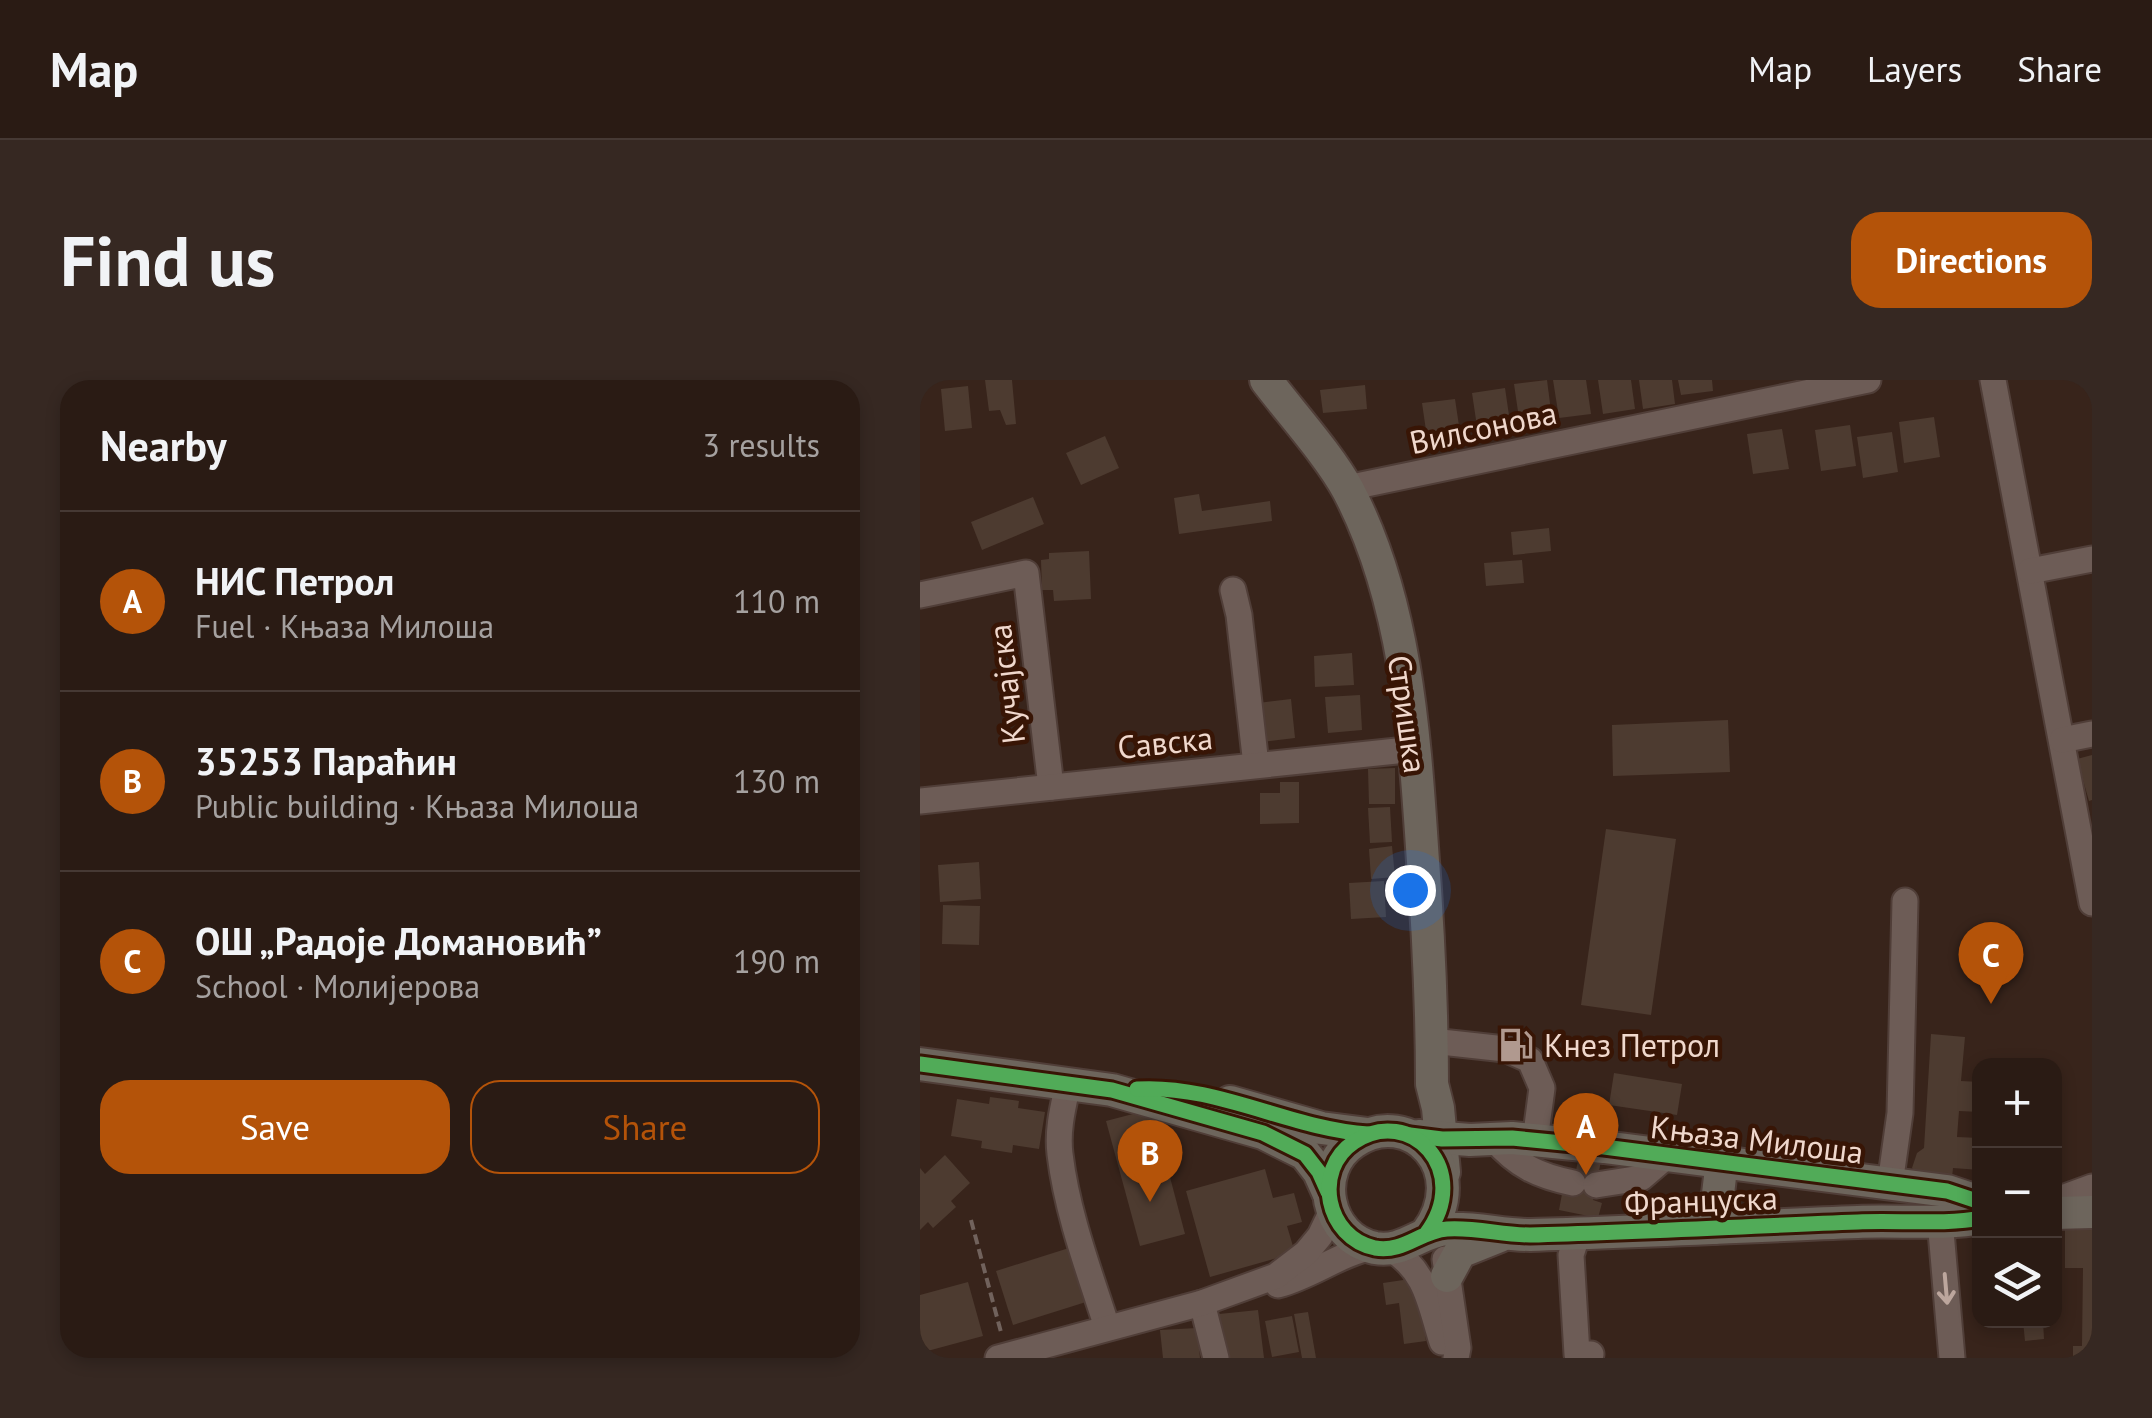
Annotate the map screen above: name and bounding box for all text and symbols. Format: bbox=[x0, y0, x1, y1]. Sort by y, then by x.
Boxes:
text: Map bbox=[50, 38, 138, 100]
text: Map bbox=[1748, 46, 1812, 92]
text: Layers bbox=[1867, 46, 1962, 92]
text: Share bbox=[2017, 46, 2102, 92]
button: Directions bbox=[1851, 212, 2092, 308]
text: Find us bbox=[60, 215, 275, 305]
street label: Вилсонова bbox=[1406, 391, 1560, 463]
text: Nearby bbox=[100, 418, 227, 473]
text: 3 results bbox=[702, 424, 820, 466]
text: НИС Петрол bbox=[195, 556, 394, 605]
text: A bbox=[123, 580, 142, 622]
text: 110 m bbox=[733, 580, 820, 622]
text: Fuel · Књаза Милоша bbox=[195, 605, 494, 647]
street label: Кучајска bbox=[978, 622, 1034, 746]
street label: Стришка bbox=[1379, 652, 1437, 776]
street label: Савска bbox=[1115, 716, 1215, 768]
text: 35253 Параћин bbox=[195, 736, 457, 785]
text: B bbox=[123, 760, 142, 802]
text: 130 m bbox=[733, 760, 820, 802]
text: Public building · Књаза Милоша bbox=[195, 785, 639, 827]
your location bbox=[1385, 865, 1436, 916]
text: ОШ „Радоје Домановић” bbox=[195, 916, 602, 965]
pin: C bbox=[1958, 922, 2024, 1004]
text: C bbox=[124, 940, 141, 982]
text: 190 m bbox=[733, 940, 820, 982]
text: School · Молијерова bbox=[195, 965, 480, 1007]
place label: Кнез Петрол bbox=[1544, 1024, 1720, 1066]
fuel station icon: Кнез Петрол bbox=[1497, 1026, 1535, 1064]
map controls bbox=[1972, 1058, 2062, 1328]
button: + bbox=[1972, 1058, 2062, 1148]
button: Save bbox=[100, 1080, 450, 1174]
button: Share bbox=[470, 1080, 820, 1174]
pin: A bbox=[1554, 1092, 1618, 1175]
street label: Књаза Милоша bbox=[1648, 1105, 1866, 1173]
pin: B bbox=[1118, 1120, 1182, 1202]
button: − bbox=[1972, 1148, 2062, 1238]
street label: Француска bbox=[1624, 1176, 1778, 1224]
button: layers bbox=[1972, 1238, 2062, 1328]
one-way arrow bbox=[1936, 1272, 1955, 1304]

